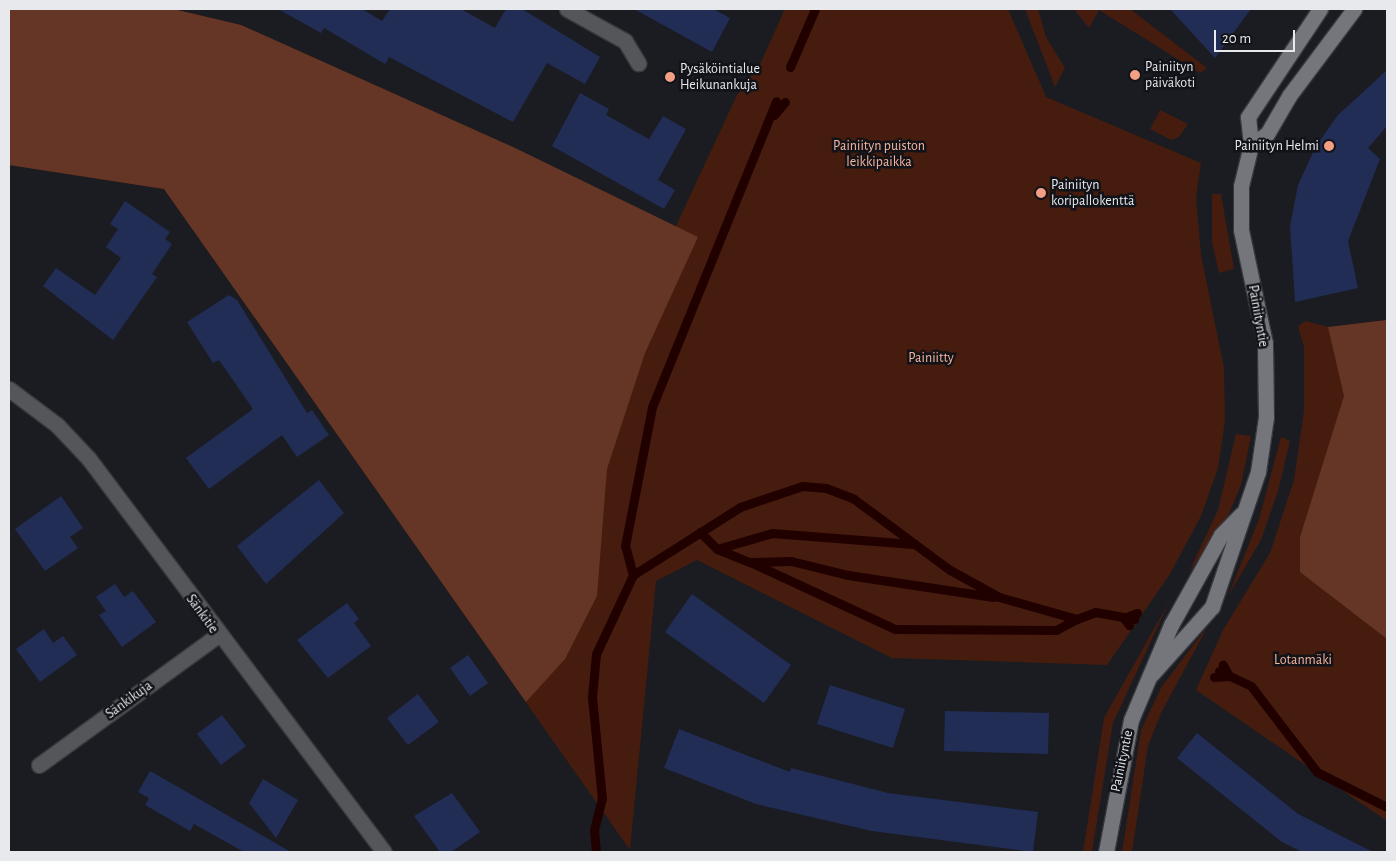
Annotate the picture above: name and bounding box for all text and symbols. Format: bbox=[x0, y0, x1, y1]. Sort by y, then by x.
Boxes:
scale bar bbox=[1216, 20, 1297, 52]
text: 20 m bbox=[1222, 31, 1251, 46]
place label: Painiityn päiväkoti bbox=[1145, 59, 1195, 92]
place label: Pysäköintialue Heikunankuja bbox=[680, 61, 760, 94]
marker: Painiityn päiväkoti bbox=[1129, 69, 1141, 81]
marker: Pysäköintialue Heikunankuja bbox=[664, 71, 676, 83]
park label: Painiityn puiston leikkipaikka bbox=[833, 138, 925, 170]
place label: Painiityn Helmi bbox=[1234, 138, 1319, 154]
marker: Painiityn Helmi bbox=[1323, 140, 1335, 152]
place label: Painiityn koripallokenttä bbox=[1051, 177, 1134, 210]
marker: Painiityn koripallokenttä bbox=[1035, 187, 1047, 199]
street label: Painiityntie bbox=[1244, 284, 1272, 348]
park label: Painiitty bbox=[908, 350, 954, 366]
street label: Sänkitie bbox=[182, 591, 222, 637]
park label: Lotanmäki bbox=[1274, 652, 1332, 668]
street label: Sänkikuja bbox=[102, 678, 156, 722]
street label: Painiityntie bbox=[1107, 729, 1137, 793]

